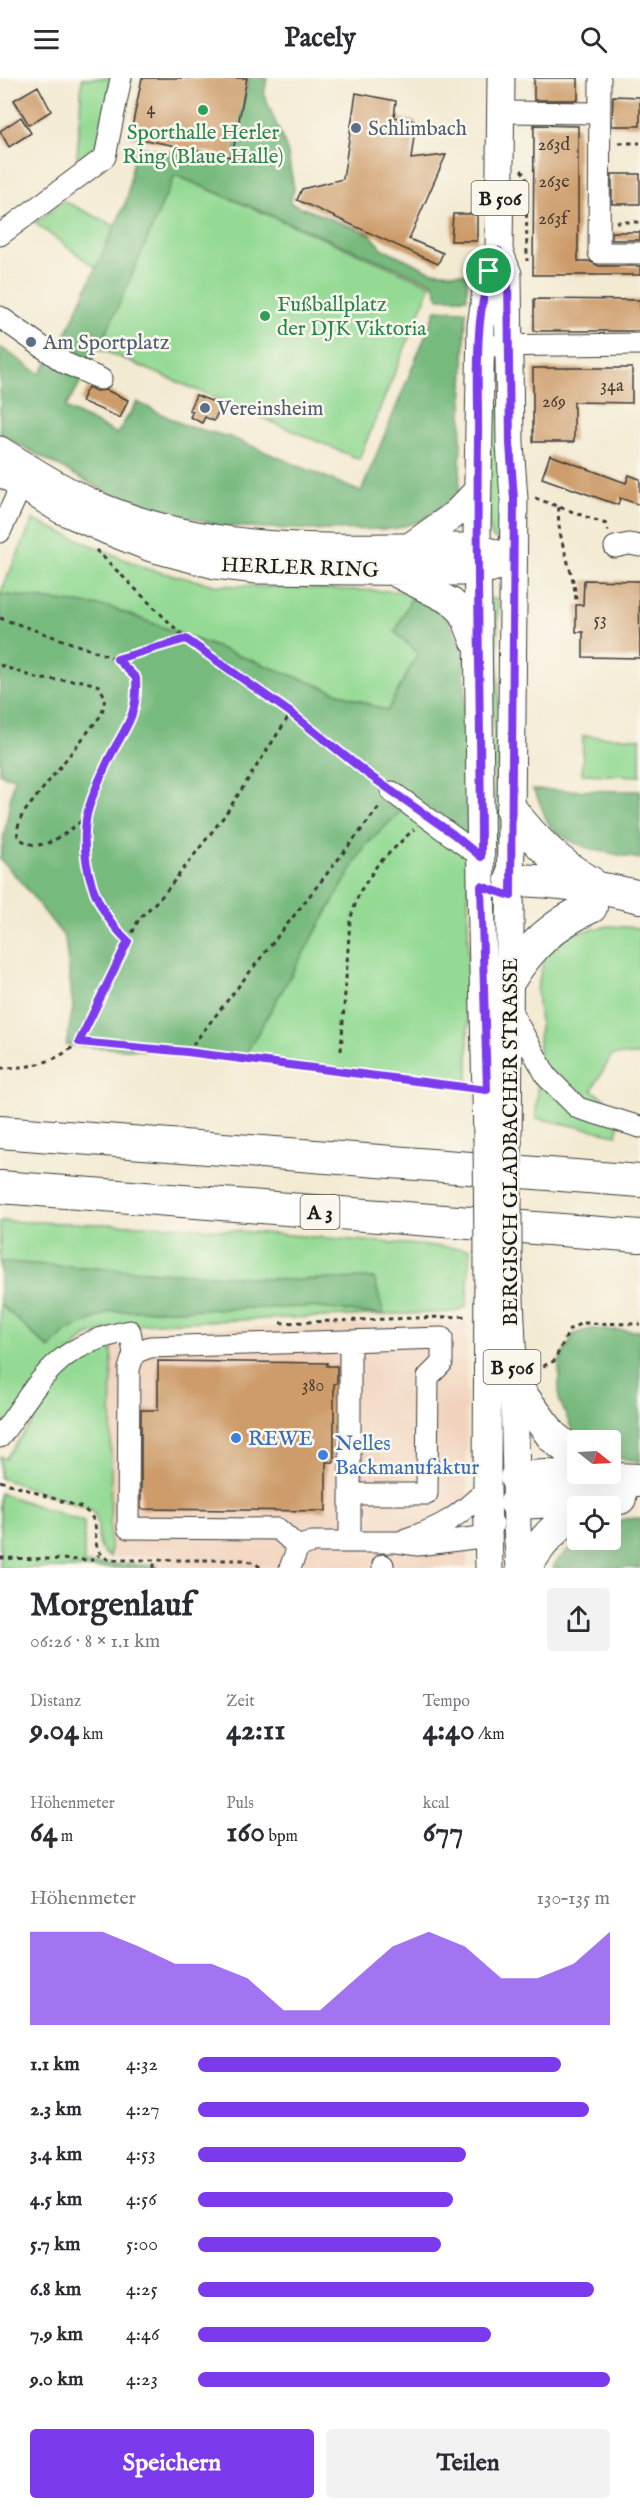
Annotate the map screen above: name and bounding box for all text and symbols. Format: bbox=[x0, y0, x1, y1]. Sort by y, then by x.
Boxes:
text: Pacely bbox=[284, 22, 356, 56]
icon: menu bbox=[30, 23, 63, 56]
icon: search bbox=[577, 23, 610, 56]
house number: 4 bbox=[147, 98, 156, 121]
marker: Sporthalle Herler Ring (Blaue Halle) bbox=[196, 103, 210, 117]
place label: Schlimbach bbox=[368, 116, 467, 143]
place label: Sporthalle Herler Ring (Blaue Halle) bbox=[122, 120, 284, 171]
marker: Schlimbach bbox=[349, 121, 363, 135]
house number: 263d bbox=[538, 134, 571, 157]
house number: 263e bbox=[538, 171, 570, 194]
road number: B 506 bbox=[472, 181, 528, 215]
house number: 263f bbox=[538, 208, 571, 231]
pin bbox=[463, 245, 514, 296]
icon: arrive bbox=[472, 254, 505, 287]
place label: Fußballplatz der DJK Viktoria bbox=[277, 292, 427, 343]
marker: Fußballplatz der DJK Viktoria bbox=[258, 309, 272, 323]
place label: Am Sportplatz bbox=[42, 330, 170, 357]
marker: Am Sportplatz bbox=[24, 335, 38, 349]
house number: 34a bbox=[600, 375, 624, 398]
house number: 269 bbox=[542, 391, 566, 414]
place label: Vereinsheim bbox=[216, 396, 323, 423]
marker: Vereinsheim bbox=[198, 401, 212, 415]
street label: HERLER RING bbox=[221, 552, 380, 585]
house number: 53 bbox=[593, 609, 607, 632]
street label: BERGISCH GLADBACHER STRASSE bbox=[498, 958, 525, 1326]
road number: A 3 bbox=[300, 1195, 340, 1229]
road number: B 506 bbox=[484, 1350, 540, 1384]
house number: 380 bbox=[302, 1375, 324, 1398]
place label: REWE bbox=[248, 1426, 313, 1453]
north arrow bbox=[567, 1430, 621, 1484]
map controls bbox=[567, 1430, 621, 1550]
marker: REWE bbox=[229, 1431, 243, 1445]
place label: Nelles Backmanufaktur bbox=[335, 1431, 479, 1482]
marker: Nelles Backmanufaktur bbox=[316, 1448, 330, 1462]
button: locate bbox=[567, 1496, 621, 1550]
text: Morgenlauf bbox=[30, 1585, 194, 1627]
button: share bbox=[547, 1588, 610, 1651]
text: 06:26 · 8 × 1.1 km bbox=[30, 1629, 160, 1654]
text: Distanz bbox=[30, 1692, 81, 1712]
text: Zeit bbox=[226, 1692, 255, 1712]
text: Tempo bbox=[423, 1692, 470, 1712]
text: 9.04 bbox=[30, 1712, 79, 1750]
text: 42:11 bbox=[226, 1712, 285, 1750]
text: 4:40 bbox=[423, 1712, 475, 1750]
text: km bbox=[79, 1725, 103, 1745]
text: /km bbox=[475, 1725, 505, 1745]
text: Höhenmeter bbox=[30, 1794, 115, 1814]
text: Puls bbox=[226, 1794, 254, 1814]
text: kcal bbox=[423, 1794, 449, 1814]
text: 64 bbox=[30, 1814, 57, 1852]
text: 160 bbox=[226, 1814, 265, 1852]
text: 677 bbox=[423, 1814, 463, 1852]
text: m bbox=[57, 1827, 73, 1847]
text: bpm bbox=[265, 1827, 298, 1847]
text: Höhenmeter bbox=[30, 1886, 136, 1911]
text: 130–135 m bbox=[537, 1886, 610, 1911]
text: 1.1 km bbox=[30, 2052, 80, 2077]
text: 4:32 bbox=[126, 2052, 158, 2077]
text: 2.3 km bbox=[30, 2097, 82, 2122]
text: 4:27 bbox=[126, 2097, 160, 2122]
text: 3.4 km bbox=[30, 2142, 82, 2167]
text: 4:53 bbox=[126, 2142, 156, 2167]
text: 4.5 km bbox=[30, 2187, 82, 2212]
text: 4:56 bbox=[126, 2187, 157, 2212]
text: 5.7 km bbox=[30, 2232, 80, 2257]
text: 5:00 bbox=[126, 2232, 158, 2257]
text: 6.8 km bbox=[30, 2277, 81, 2302]
text: 4:25 bbox=[126, 2277, 158, 2302]
text: 7.9 km bbox=[30, 2322, 83, 2347]
text: 4:46 bbox=[126, 2322, 159, 2347]
text: 9.0 km bbox=[30, 2367, 83, 2392]
text: 4:23 bbox=[126, 2367, 158, 2392]
button: Speichern bbox=[30, 2429, 314, 2498]
button: Teilen bbox=[326, 2429, 610, 2498]

